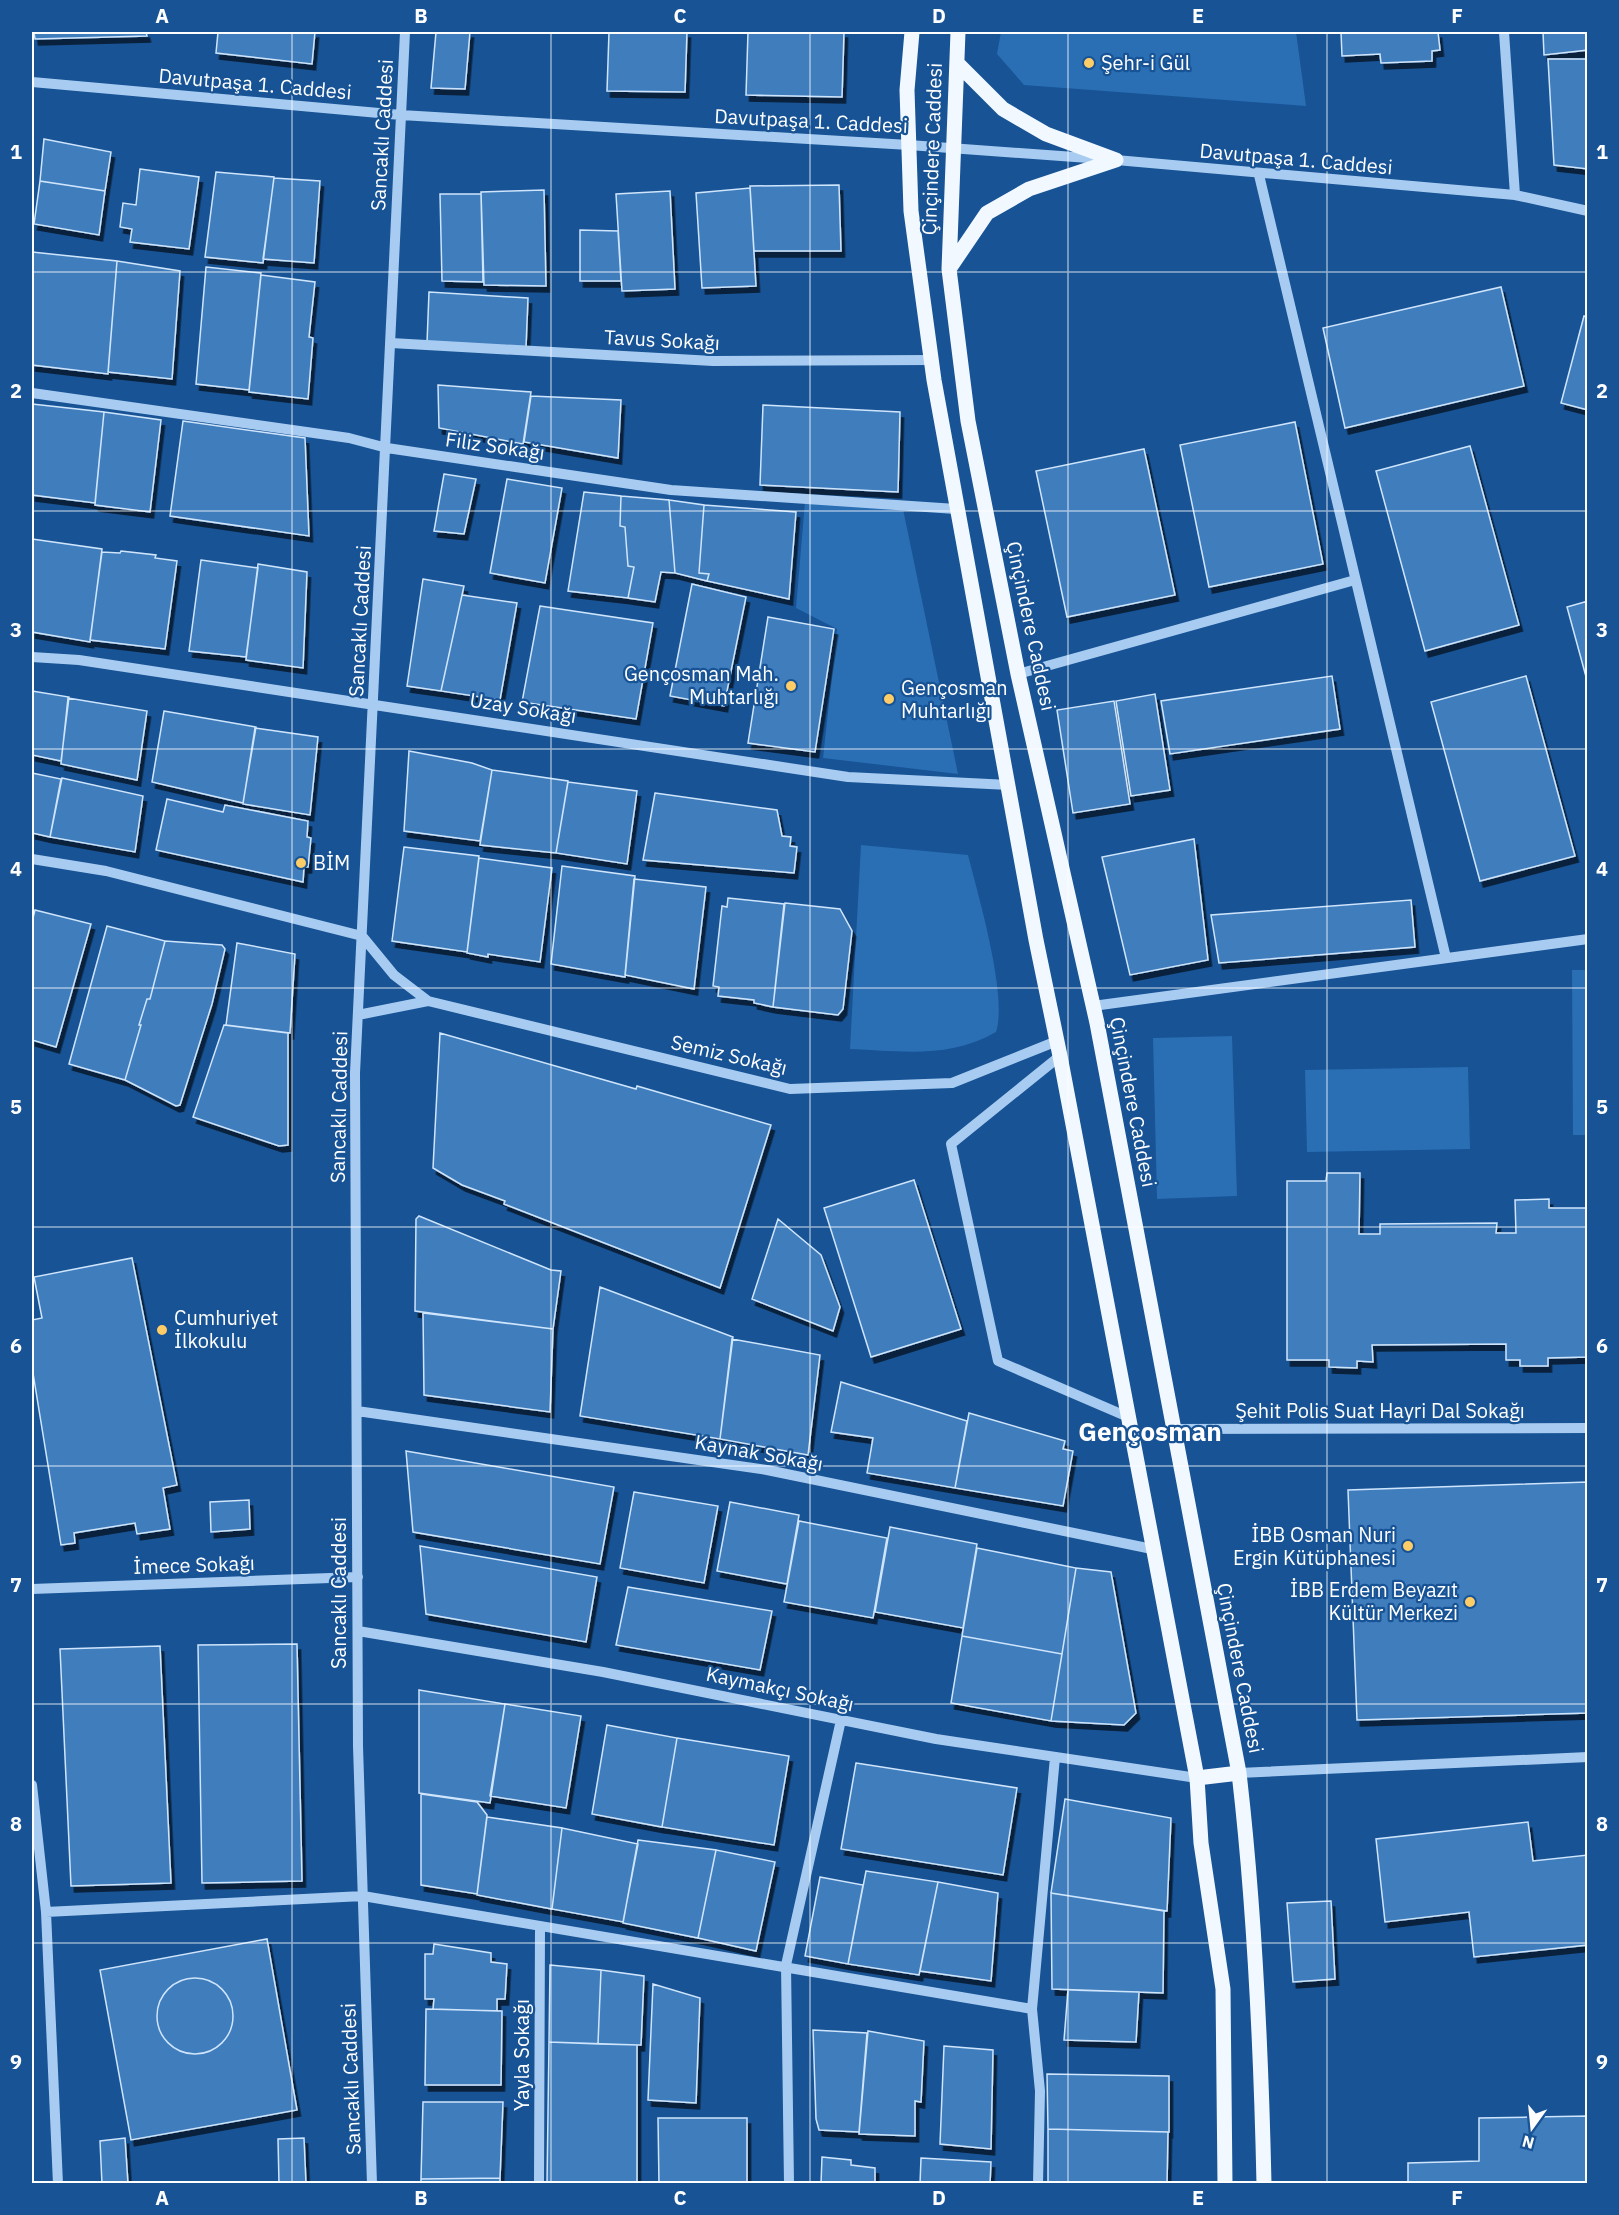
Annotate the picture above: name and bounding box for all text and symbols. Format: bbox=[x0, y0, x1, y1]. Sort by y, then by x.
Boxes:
text: A bbox=[155, 2, 169, 29]
text: B bbox=[414, 2, 428, 29]
text: C bbox=[673, 2, 687, 29]
text: D bbox=[932, 2, 946, 29]
text: E bbox=[1192, 2, 1204, 29]
text: F bbox=[1451, 2, 1463, 29]
place label: Şehr-i Gül bbox=[1101, 49, 1190, 76]
marker: Şehr-i Gül bbox=[1082, 56, 1096, 70]
street label: Sancaklı Caddesi bbox=[364, 58, 399, 212]
street label: Davutpaşa 1. Caddesi bbox=[157, 62, 353, 105]
street label: Çinçindere Caddesi bbox=[915, 62, 948, 236]
street label: Davutpaşa 1. Caddesi bbox=[714, 102, 908, 139]
street label: Davutpaşa 1. Caddesi bbox=[1198, 137, 1394, 180]
text: 1 bbox=[10, 138, 22, 165]
text: 1 bbox=[1596, 138, 1608, 165]
street label: Tavus Sokağı bbox=[604, 323, 721, 356]
text: 2 bbox=[10, 377, 22, 404]
text: 2 bbox=[1596, 377, 1608, 404]
street label: Filiz Sokağı bbox=[444, 425, 547, 466]
street label: Çinçindere Caddesi bbox=[1000, 539, 1063, 713]
street label: Sancaklı Caddesi bbox=[342, 544, 377, 698]
text: 3 bbox=[10, 616, 22, 643]
text: 3 bbox=[1596, 616, 1608, 643]
place label: Gençosman Mah. Muhtarlığı bbox=[624, 660, 779, 710]
place label: Gençosman Muhtarlığı bbox=[901, 674, 1008, 724]
marker: Gençosman Mah. Muhtarlığı bbox=[784, 679, 798, 693]
street label: Uzay Sokağı bbox=[468, 686, 578, 729]
marker: Gençosman Muhtarlığı bbox=[882, 692, 896, 706]
place label: BİM bbox=[313, 849, 350, 876]
text: 4 bbox=[10, 855, 22, 882]
text: 4 bbox=[1596, 855, 1608, 882]
marker: BİM bbox=[294, 856, 308, 870]
street label: Çinçindere Caddesi bbox=[1104, 1015, 1163, 1189]
street label: Semiz Sokağı bbox=[668, 1028, 790, 1081]
street label: Sancaklı Caddesi bbox=[324, 1031, 353, 1183]
text: 5 bbox=[10, 1093, 22, 1120]
text: 5 bbox=[1596, 1093, 1608, 1120]
place label: Cumhuriyet İlkokulu bbox=[174, 1304, 278, 1354]
marker: Cumhuriyet İlkokulu bbox=[155, 1323, 169, 1337]
text: 6 bbox=[10, 1332, 22, 1359]
text: 6 bbox=[1596, 1332, 1608, 1359]
street label: Şehit Polis Suat Hayri Dal Sokağı bbox=[1235, 1397, 1525, 1424]
district label: Gençosman bbox=[1078, 1414, 1222, 1448]
street label: Kaynak Sokağı bbox=[693, 1428, 825, 1477]
street label: Sancaklı Caddesi bbox=[325, 1517, 352, 1669]
place label: İBB Osman Nuri Ergin Kütüphanesi bbox=[1233, 1521, 1396, 1571]
marker: İBB Osman Nuri Ergin Kütüphanesi bbox=[1401, 1539, 1415, 1553]
street label: İmece Sokağı bbox=[133, 1549, 255, 1580]
text: 7 bbox=[10, 1571, 22, 1598]
text: 7 bbox=[1596, 1571, 1608, 1598]
place label: İBB Erdem Beyazıt Kültür Merkezi bbox=[1290, 1576, 1458, 1626]
street label: Çinçindere Caddesi bbox=[1211, 1581, 1270, 1755]
marker: İBB Erdem Beyazıt Kültür Merkezi bbox=[1463, 1595, 1477, 1609]
street label: Kaymakçı Sokağı bbox=[704, 1660, 857, 1717]
text: 8 bbox=[10, 1810, 22, 1837]
text: 8 bbox=[1596, 1810, 1608, 1837]
street label: Yayla Sokağı bbox=[508, 1999, 535, 2111]
street label: Sancaklı Caddesi bbox=[334, 2003, 367, 2156]
text: 9 bbox=[10, 2048, 22, 2075]
text: 9 bbox=[1596, 2048, 1608, 2075]
north arrow bbox=[1502, 2098, 1562, 2158]
text: N bbox=[1520, 2131, 1536, 2154]
text: A bbox=[155, 2184, 169, 2211]
text: B bbox=[414, 2184, 428, 2211]
text: C bbox=[673, 2184, 687, 2211]
text: D bbox=[932, 2184, 946, 2211]
text: E bbox=[1192, 2184, 1204, 2211]
text: F bbox=[1451, 2184, 1463, 2211]

